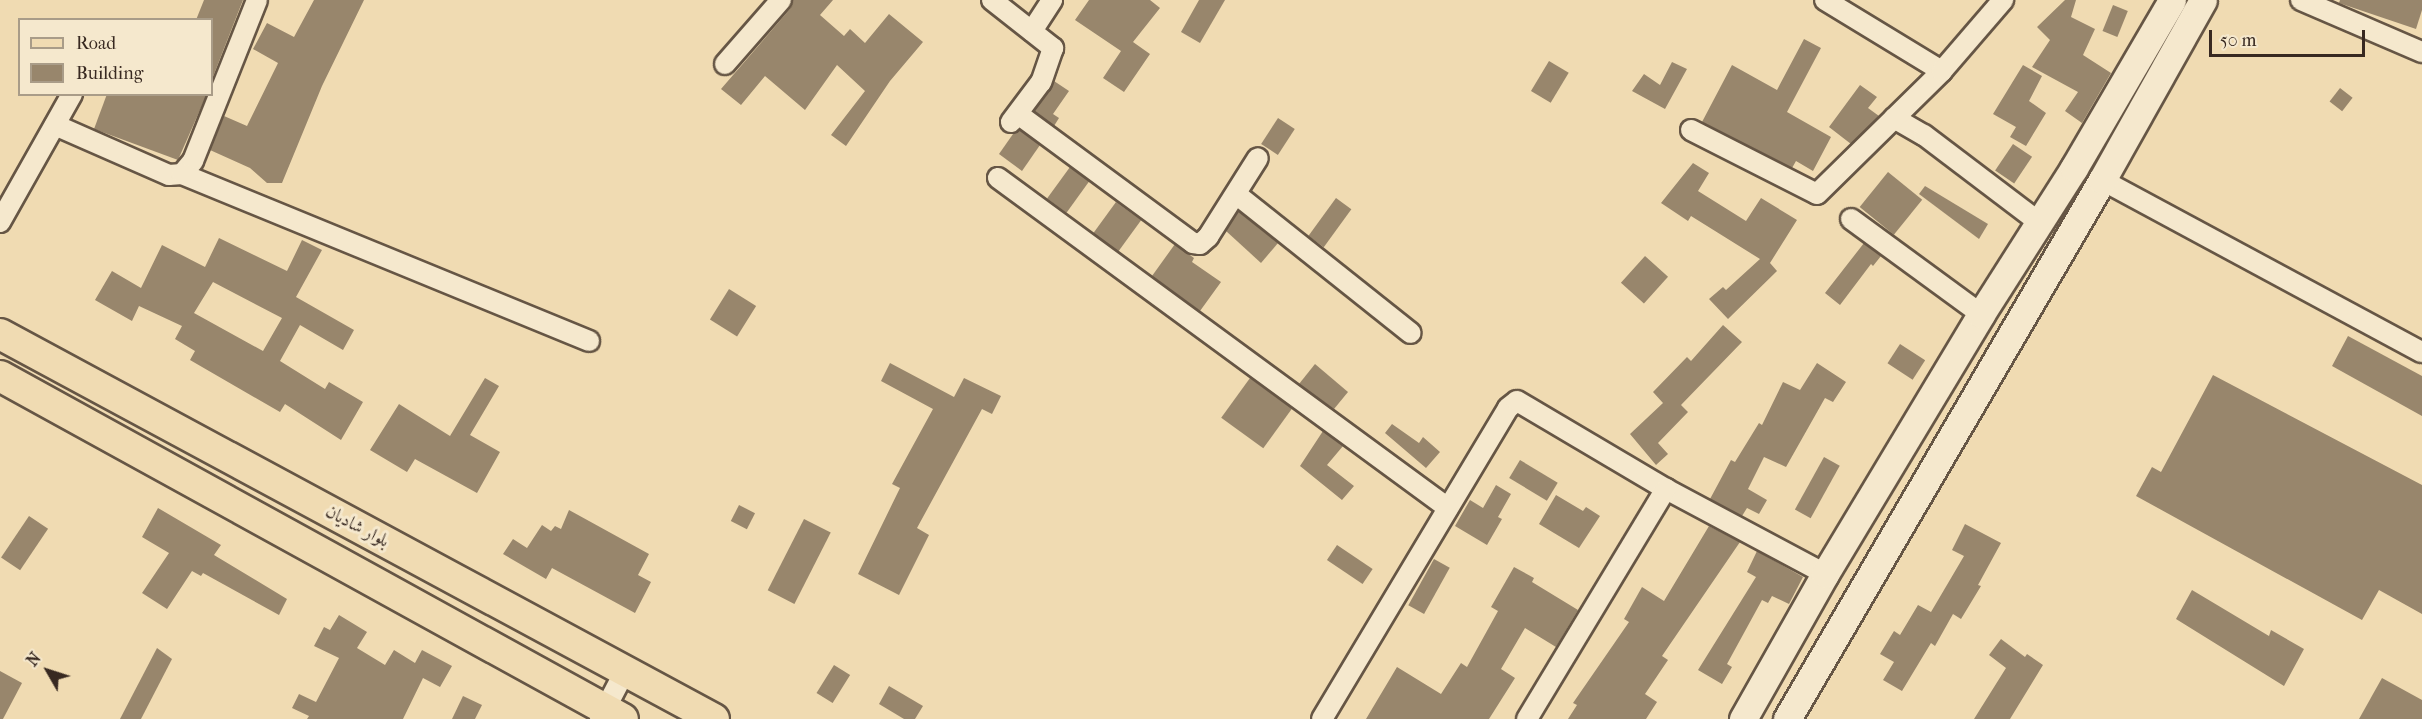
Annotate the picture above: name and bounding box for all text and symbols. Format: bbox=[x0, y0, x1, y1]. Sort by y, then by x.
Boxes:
legend bbox=[18, 18, 213, 96]
scale bar bbox=[2212, 18, 2368, 56]
text: 50 m bbox=[2220, 30, 2256, 51]
text: Road bbox=[76, 33, 116, 54]
text: Building bbox=[76, 63, 143, 84]
street label: بلوار شادیان bbox=[321, 501, 393, 553]
north arrow bbox=[18, 641, 78, 701]
text: N bbox=[22, 649, 45, 670]

